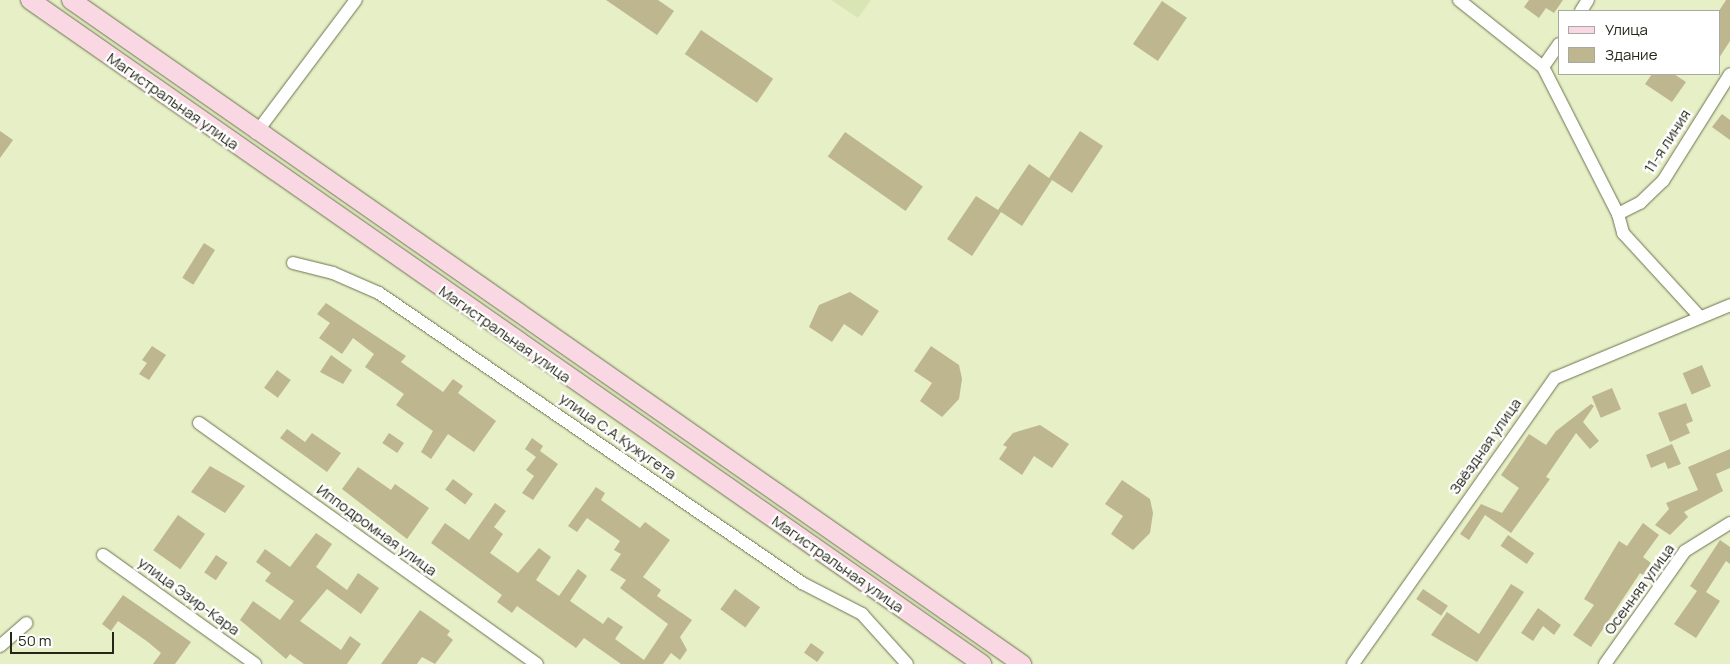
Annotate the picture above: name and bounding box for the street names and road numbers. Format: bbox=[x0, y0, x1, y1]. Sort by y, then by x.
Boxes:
street label: Магистральная улица bbox=[104, 49, 242, 153]
street label: 11-я линия bbox=[1640, 106, 1694, 176]
street label: Магистральная улица bbox=[436, 282, 574, 386]
street label: улица С.А.Кужугета bbox=[556, 389, 680, 483]
street label: Звёздная улица bbox=[1445, 395, 1525, 497]
street label: Ипподромная улица bbox=[313, 480, 441, 580]
street label: Магистральная улица bbox=[769, 512, 907, 616]
street label: Осенняя улица bbox=[1600, 540, 1678, 638]
street label: улица Эзир-Кара bbox=[135, 553, 243, 639]

